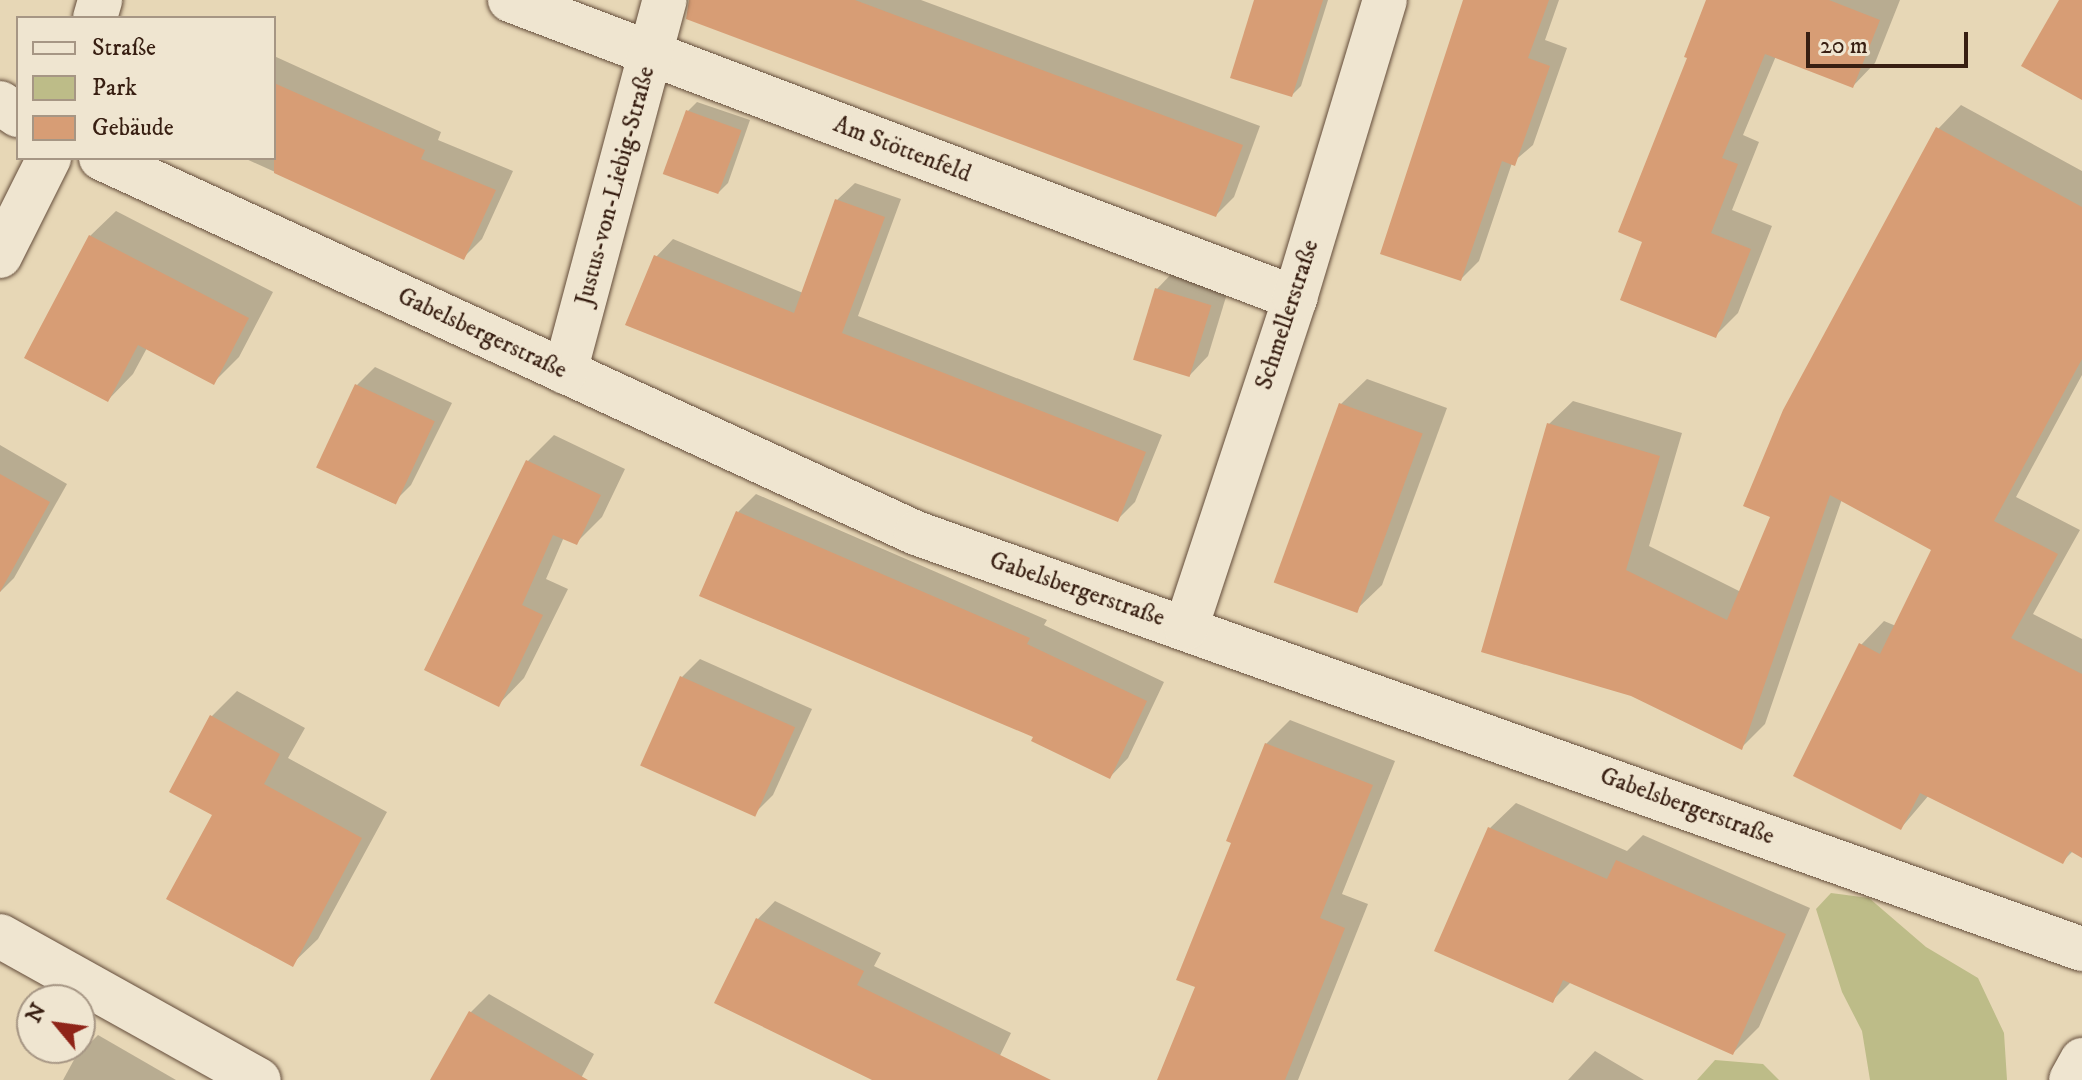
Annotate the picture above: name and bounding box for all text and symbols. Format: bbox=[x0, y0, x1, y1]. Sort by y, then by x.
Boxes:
legend bbox=[16, 16, 276, 160]
scale bar bbox=[1810, 16, 1972, 66]
text: 20 m bbox=[1820, 31, 1868, 61]
text: Straße bbox=[92, 33, 156, 63]
street label: Justus-von-Liebig-Straße bbox=[570, 63, 662, 309]
text: Park bbox=[92, 73, 137, 103]
street label: Am Stöttenfeld bbox=[829, 111, 975, 189]
text: Gebäude bbox=[92, 113, 174, 143]
street label: Schmellerstraße bbox=[1250, 236, 1326, 394]
street label: Gabelsbergerstraße bbox=[393, 282, 571, 386]
street label: Gabelsbergerstraße bbox=[986, 547, 1168, 633]
street label: Gabelsbergerstraße bbox=[1596, 762, 1778, 852]
north arrow bbox=[16, 984, 96, 1064]
text: N bbox=[20, 999, 53, 1028]

